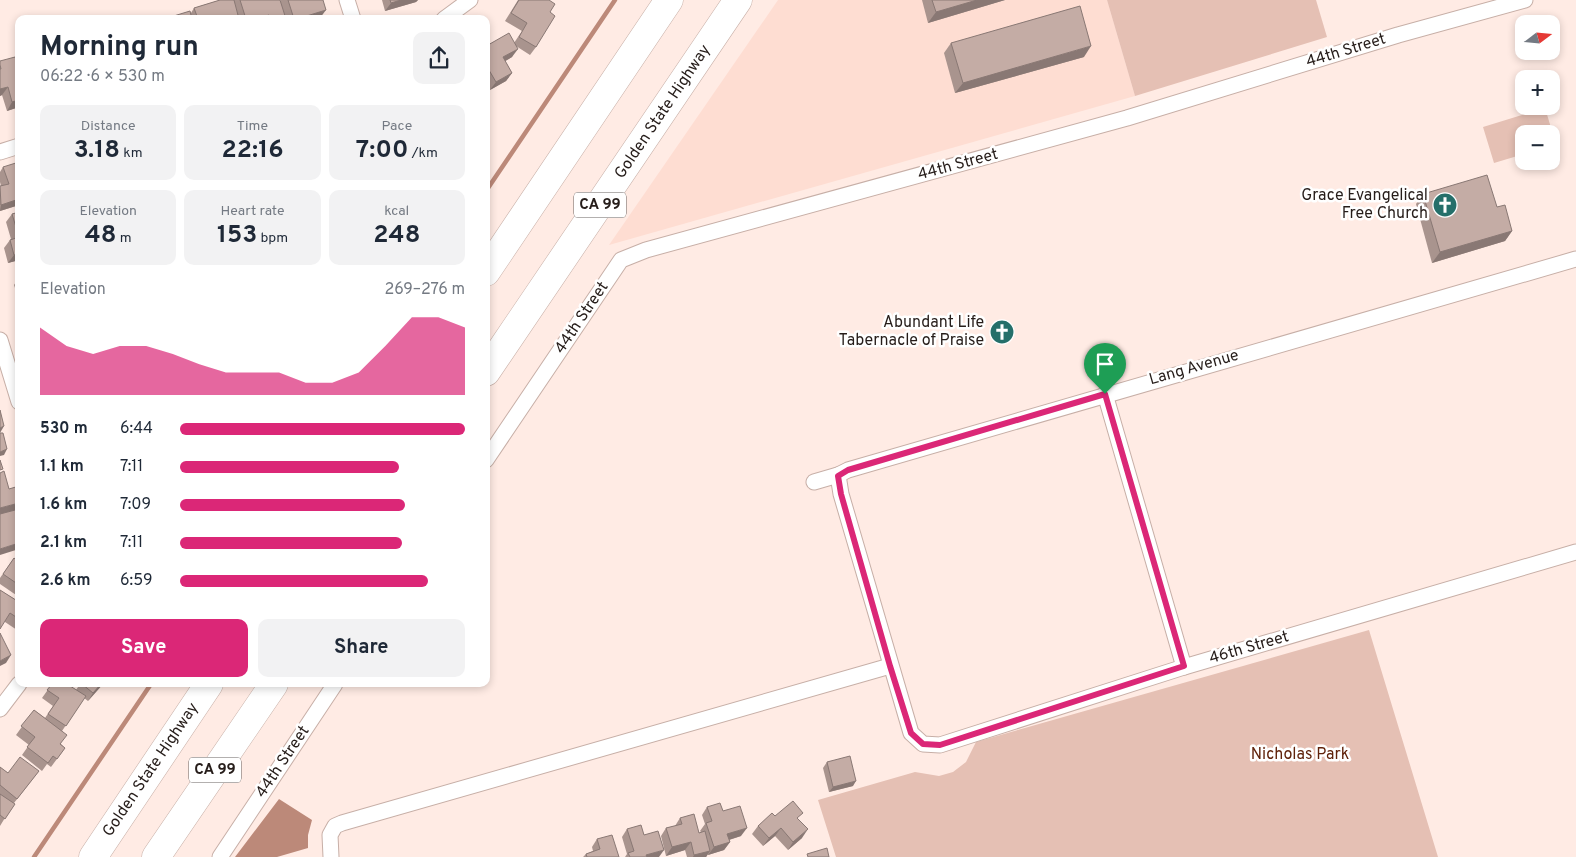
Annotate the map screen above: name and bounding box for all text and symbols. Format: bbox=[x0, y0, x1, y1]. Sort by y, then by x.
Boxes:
north arrow bbox=[1515, 15, 1560, 60]
map controls bbox=[1515, 15, 1560, 170]
street label: 44th Street bbox=[1304, 29, 1388, 73]
text: Morning run bbox=[40, 30, 199, 66]
button: share bbox=[413, 32, 465, 84]
street label: Golden State Highway bbox=[611, 41, 715, 183]
text: 06:22 · 6 × 530 m bbox=[40, 67, 165, 87]
button: + bbox=[1515, 70, 1560, 115]
text: Distance bbox=[81, 118, 136, 135]
text: Time bbox=[237, 118, 268, 135]
text: Pace bbox=[381, 118, 412, 135]
button: − bbox=[1515, 125, 1560, 170]
text: 3.18 bbox=[74, 135, 120, 167]
text: 22:16 bbox=[221, 135, 284, 167]
text: 7:00 bbox=[356, 135, 408, 167]
text: km bbox=[120, 145, 143, 162]
text: /km bbox=[408, 145, 438, 162]
street label: 44th Street bbox=[916, 145, 1000, 185]
place label: Grace Evangelical Free Church bbox=[1301, 186, 1428, 224]
road number: CA 99 bbox=[574, 192, 626, 218]
church icon: Grace Evangelical Free Church bbox=[1432, 192, 1458, 218]
text: Elevation bbox=[79, 203, 137, 220]
text: Heart rate bbox=[220, 203, 285, 220]
text: kcal bbox=[384, 203, 409, 220]
text: 48 bbox=[85, 220, 116, 252]
text: 153 bbox=[217, 220, 257, 252]
text: 248 bbox=[373, 220, 420, 252]
text: m bbox=[116, 230, 132, 247]
text: bpm bbox=[257, 230, 288, 247]
street label: 44th Street bbox=[551, 278, 613, 358]
text: Elevation bbox=[40, 280, 106, 300]
text: 269–276 m bbox=[384, 280, 465, 300]
place label: Abundant Life Tabernacle of Praise bbox=[839, 313, 984, 351]
church icon: Abundant Life Tabernacle of Praise bbox=[989, 319, 1015, 345]
pin bbox=[1084, 343, 1126, 394]
street label: Lang Avenue bbox=[1147, 346, 1241, 390]
icon: arrive bbox=[1091, 350, 1119, 378]
text: 530 m bbox=[40, 419, 88, 439]
text: 6:44 bbox=[120, 419, 153, 439]
text: 1.1 km bbox=[40, 457, 84, 477]
text: 7:11 bbox=[120, 457, 143, 477]
text: 1.6 km bbox=[40, 495, 87, 515]
text: 7:09 bbox=[120, 495, 151, 515]
text: 2.1 km bbox=[40, 533, 87, 553]
text: 7:11 bbox=[120, 533, 143, 553]
text: 2.6 km bbox=[40, 571, 91, 591]
text: 6:59 bbox=[120, 571, 152, 591]
button: Save bbox=[40, 619, 248, 677]
button: Share bbox=[258, 619, 465, 677]
street label: 46th Street bbox=[1207, 627, 1291, 669]
street label: Golden State Highway bbox=[99, 699, 203, 841]
street label: 44th Street bbox=[252, 722, 314, 802]
park label: Nicholas Park bbox=[1251, 745, 1349, 765]
road number: CA 99 bbox=[189, 758, 241, 782]

